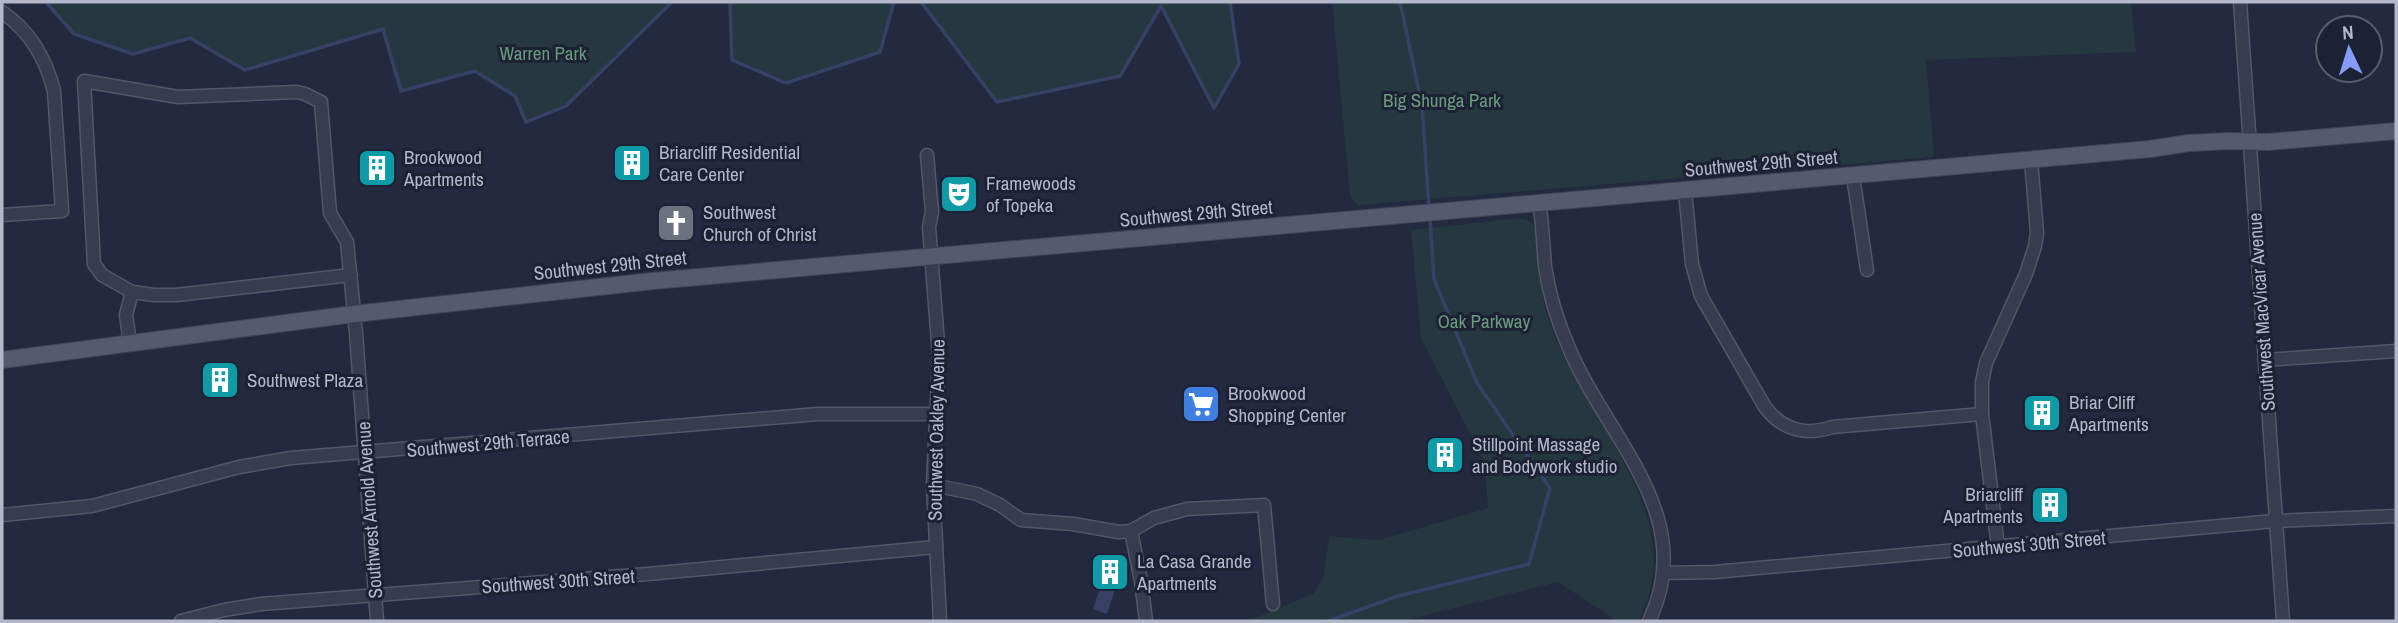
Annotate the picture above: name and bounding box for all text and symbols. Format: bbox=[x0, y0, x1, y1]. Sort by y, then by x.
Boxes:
north arrow bbox=[2314, 14, 2384, 84]
text: N bbox=[2341, 19, 2354, 45]
park label: Warren Park bbox=[500, 40, 587, 66]
park label: Big Shunga Park bbox=[1383, 87, 1501, 113]
place label: Briarcliff Residential Care Center bbox=[659, 139, 800, 187]
building icon: Briarcliff Residential Care Center bbox=[611, 142, 653, 184]
street label: Southwest 29th Street bbox=[1684, 143, 1839, 183]
place label: Brookwood Apartments bbox=[403, 144, 484, 192]
building icon: Brookwood Apartments bbox=[356, 147, 398, 189]
place label: Framewoods of Topeka bbox=[986, 170, 1076, 218]
theatre icon: Framewoods of Topeka bbox=[938, 173, 980, 215]
street label: Southwest 29th Street bbox=[1119, 193, 1274, 233]
place label: Southwest Church of Christ bbox=[703, 199, 817, 247]
church icon: Southwest Church of Christ bbox=[655, 202, 697, 244]
street label: Southwest MacVicar Avenue bbox=[2241, 212, 2281, 412]
street label: Southwest 29th Street bbox=[532, 244, 688, 286]
park label: Oak Parkway bbox=[1438, 308, 1531, 334]
street label: Southwest Oakley Avenue bbox=[921, 339, 951, 521]
building icon: Southwest Plaza bbox=[199, 359, 241, 401]
place label: Southwest Plaza bbox=[247, 367, 363, 393]
place label: Brookwood Shopping Center bbox=[1228, 380, 1347, 428]
supermarket icon: Brookwood Shopping Center bbox=[1180, 383, 1222, 425]
place label: Briar Cliff Apartments bbox=[2068, 389, 2149, 437]
building icon: Briar Cliff Apartments bbox=[2021, 392, 2063, 434]
street label: Southwest Arnold Avenue bbox=[350, 421, 388, 599]
street label: Southwest 29th Terrace bbox=[405, 423, 571, 463]
place label: Stillpoint Massage and Bodywork studio bbox=[1472, 431, 1618, 479]
building icon: Stillpoint Massage and Bodywork studio bbox=[1424, 434, 1466, 476]
place label: Briarcliff Apartments bbox=[1942, 481, 2024, 529]
building icon: Briarcliff Apartments bbox=[2029, 484, 2071, 526]
street label: Southwest 30th Street bbox=[1952, 524, 2107, 564]
place label: La Casa Grande Apartments bbox=[1136, 548, 1251, 596]
building icon: La Casa Grande Apartments bbox=[1089, 551, 1131, 593]
street label: Southwest 30th Street bbox=[481, 563, 636, 599]

